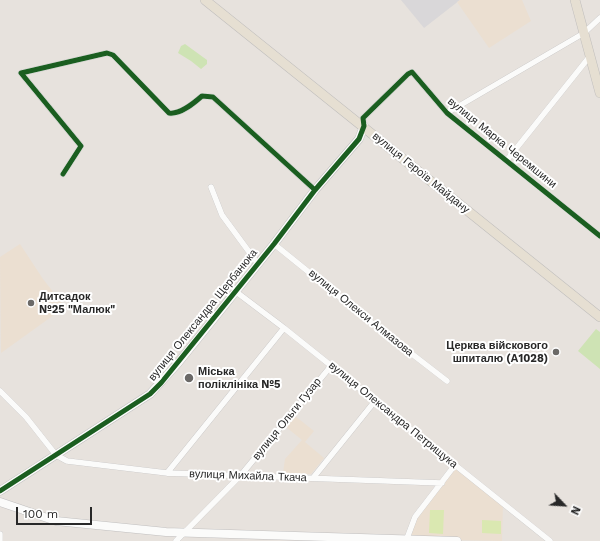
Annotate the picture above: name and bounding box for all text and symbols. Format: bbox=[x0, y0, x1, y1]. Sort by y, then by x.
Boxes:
street label: вулиця Марка Черемшини bbox=[445, 95, 559, 191]
street label: вулиця Героїв Майдану bbox=[370, 130, 472, 216]
street label: вулиця Олександра Щербанюка bbox=[146, 246, 260, 384]
street label: вулиця Олекси Алмазова bbox=[306, 267, 416, 359]
place label: Дитсадок №25 "Малюк" bbox=[39, 290, 115, 316]
marker: Дитсадок №25 "Малюк" bbox=[26, 298, 36, 308]
place label: Церква війскового шпиталю (А1028) bbox=[446, 339, 548, 365]
marker: Церква війскового шпиталю (А1028) bbox=[551, 347, 561, 357]
street label: вулиця Олександра Петрищука bbox=[326, 359, 460, 471]
place label: Міська поліклініка №5 bbox=[198, 365, 281, 391]
marker: Міська поліклініка №5 bbox=[183, 372, 195, 384]
street label: вулиця Ольги Гузар bbox=[250, 375, 324, 463]
street label: вулиця Михайла Ткача bbox=[189, 467, 307, 485]
north arrow bbox=[544, 485, 584, 525]
scale bar bbox=[18, 499, 94, 525]
text: N bbox=[568, 504, 583, 517]
text: 100 m bbox=[23, 507, 58, 521]

